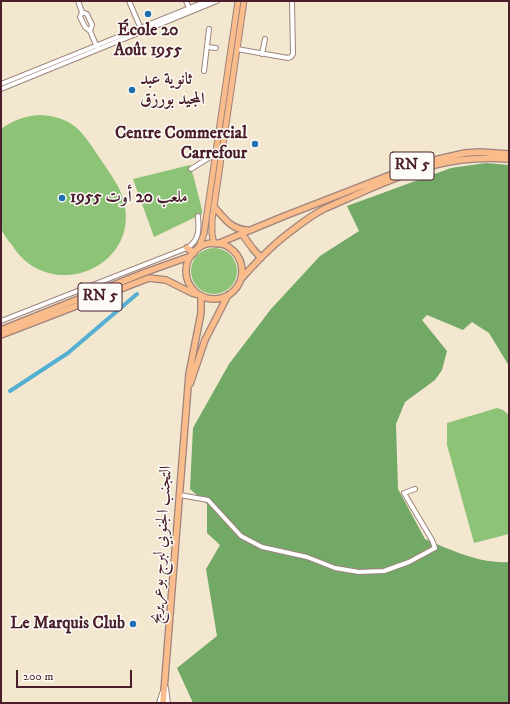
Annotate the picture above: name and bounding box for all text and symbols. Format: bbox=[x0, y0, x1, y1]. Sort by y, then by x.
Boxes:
marker: École 20 Août 1955 bbox=[143, 9, 153, 19]
place label: École 20 Août 1955 bbox=[114, 21, 182, 61]
place label: ثانوية عبد المجيد بورزق bbox=[140, 70, 205, 110]
marker: ثانوية عبد المجيد بورزق bbox=[127, 85, 137, 95]
place label: Centre Commercial Carrefour bbox=[115, 124, 247, 164]
marker: Centre Commercial Carrefour bbox=[250, 139, 260, 149]
road number: RN 5 bbox=[390, 152, 434, 180]
place label: ملعب 20 أوت 1955 bbox=[70, 188, 188, 208]
marker: ملعب 20 أوت 1955 bbox=[57, 193, 67, 203]
road number: RN 5 bbox=[78, 283, 122, 311]
street label: التجنب الجنوبي لبرج بوعريريج bbox=[146, 465, 178, 625]
place label: Le Marquis Club bbox=[10, 614, 125, 634]
marker: Le Marquis Club bbox=[128, 619, 138, 629]
scale bar bbox=[18, 662, 134, 688]
text: 200 m bbox=[23, 669, 53, 684]

